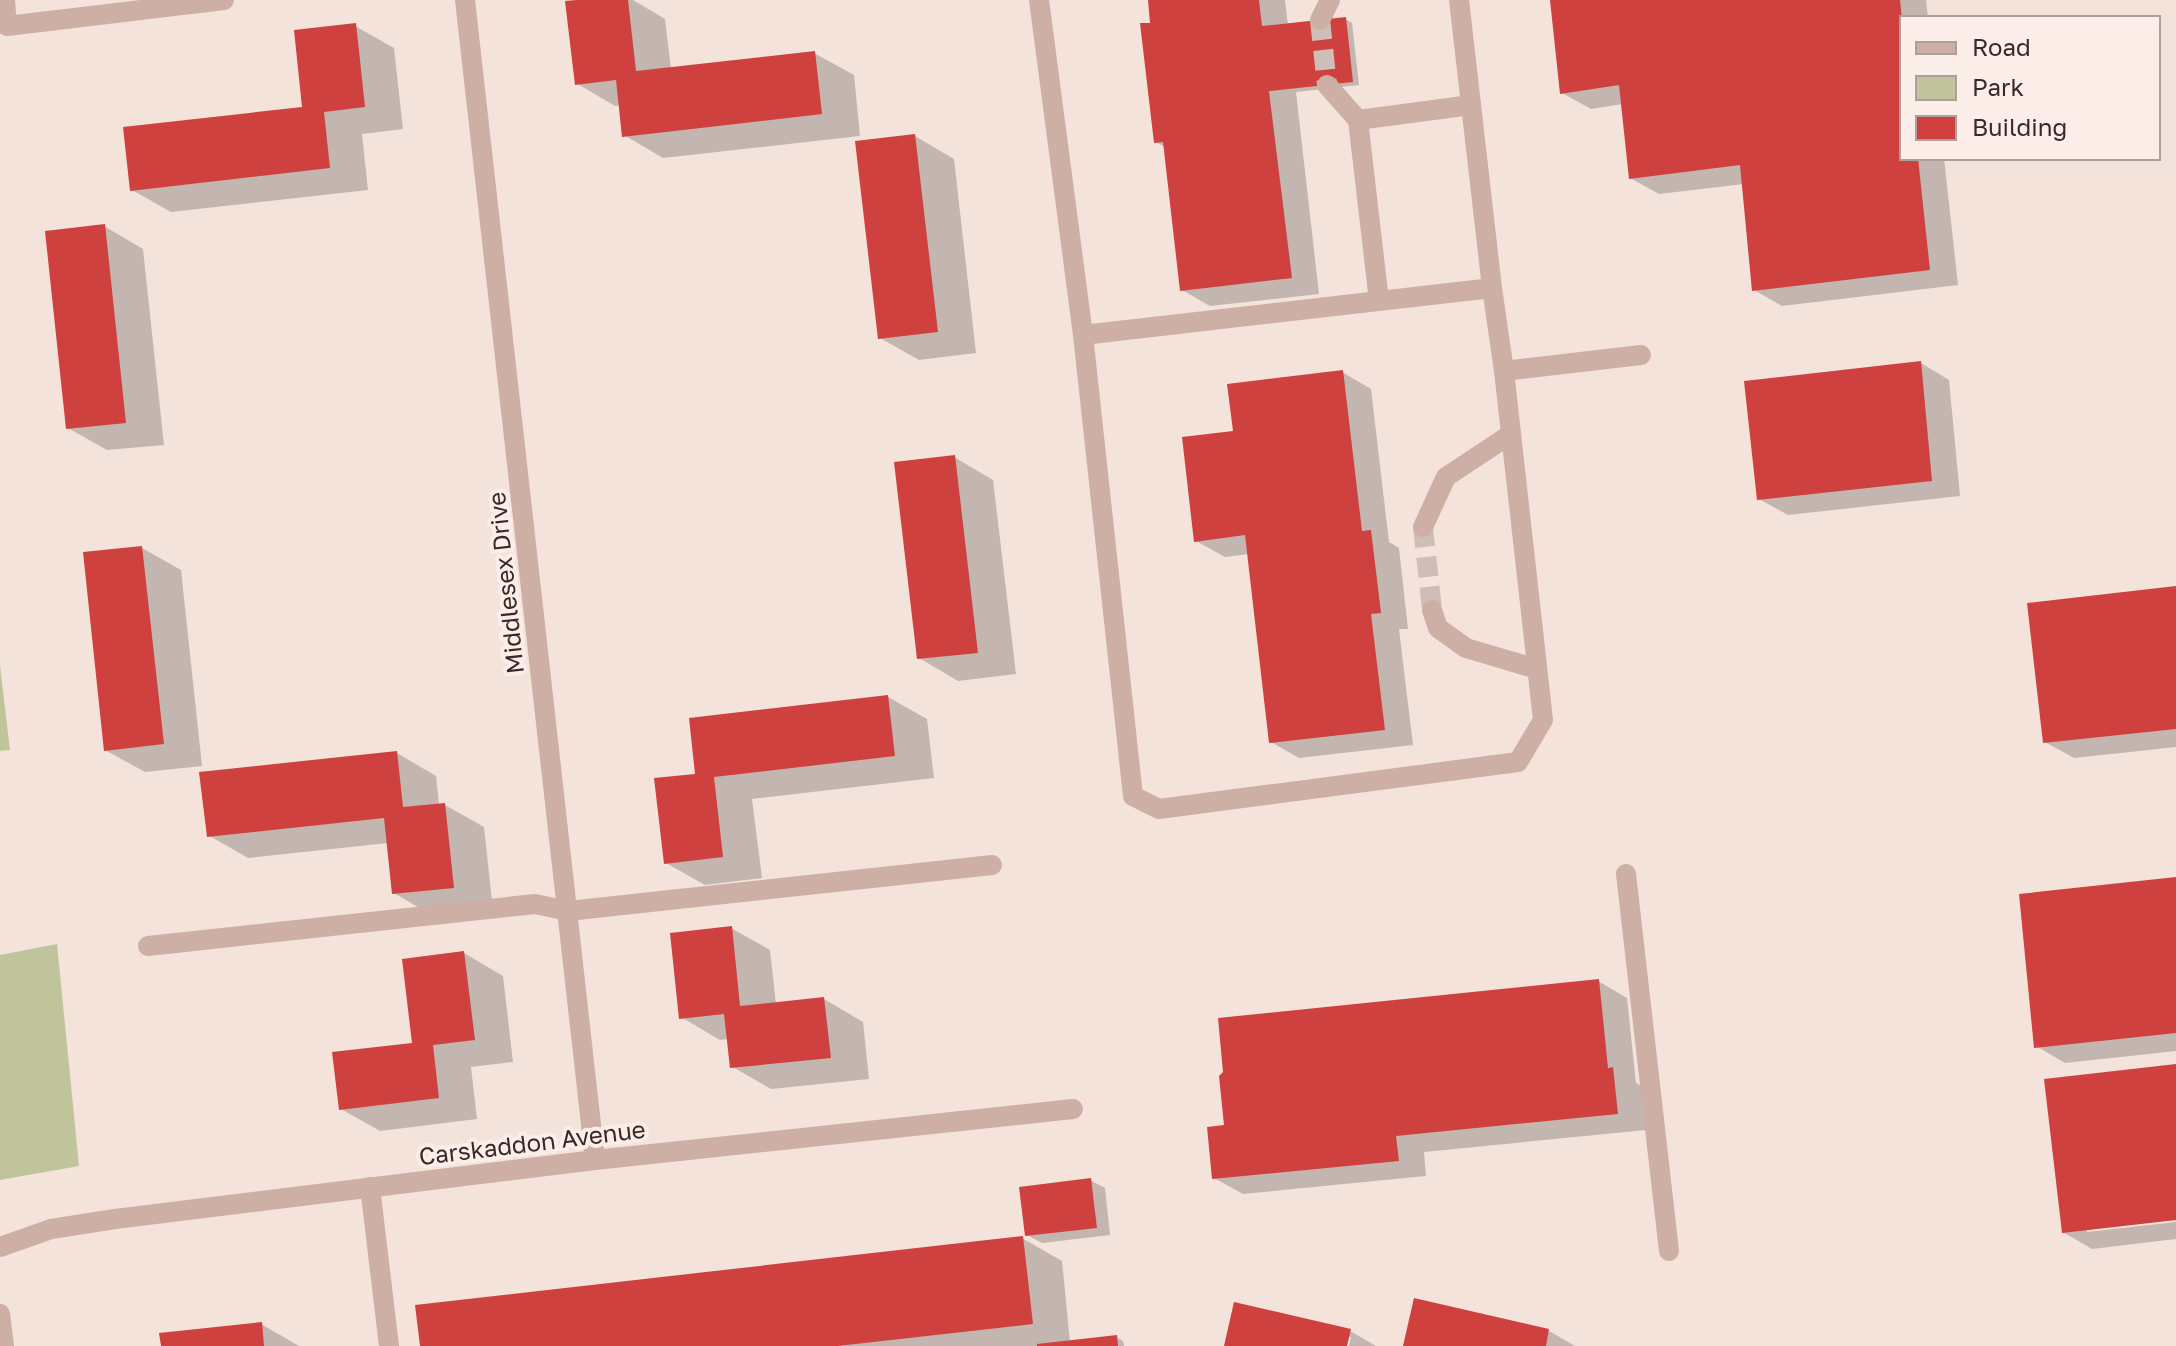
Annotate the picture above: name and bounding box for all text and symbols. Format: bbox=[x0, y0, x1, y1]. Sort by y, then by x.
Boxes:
legend bbox=[1900, 16, 2160, 160]
text: Road bbox=[1972, 32, 2031, 61]
text: Park bbox=[1972, 72, 2024, 101]
text: Building bbox=[1972, 112, 2067, 141]
street label: Middlesex Drive bbox=[481, 491, 529, 675]
street label: Carskaddon Avenue bbox=[417, 1114, 647, 1170]

